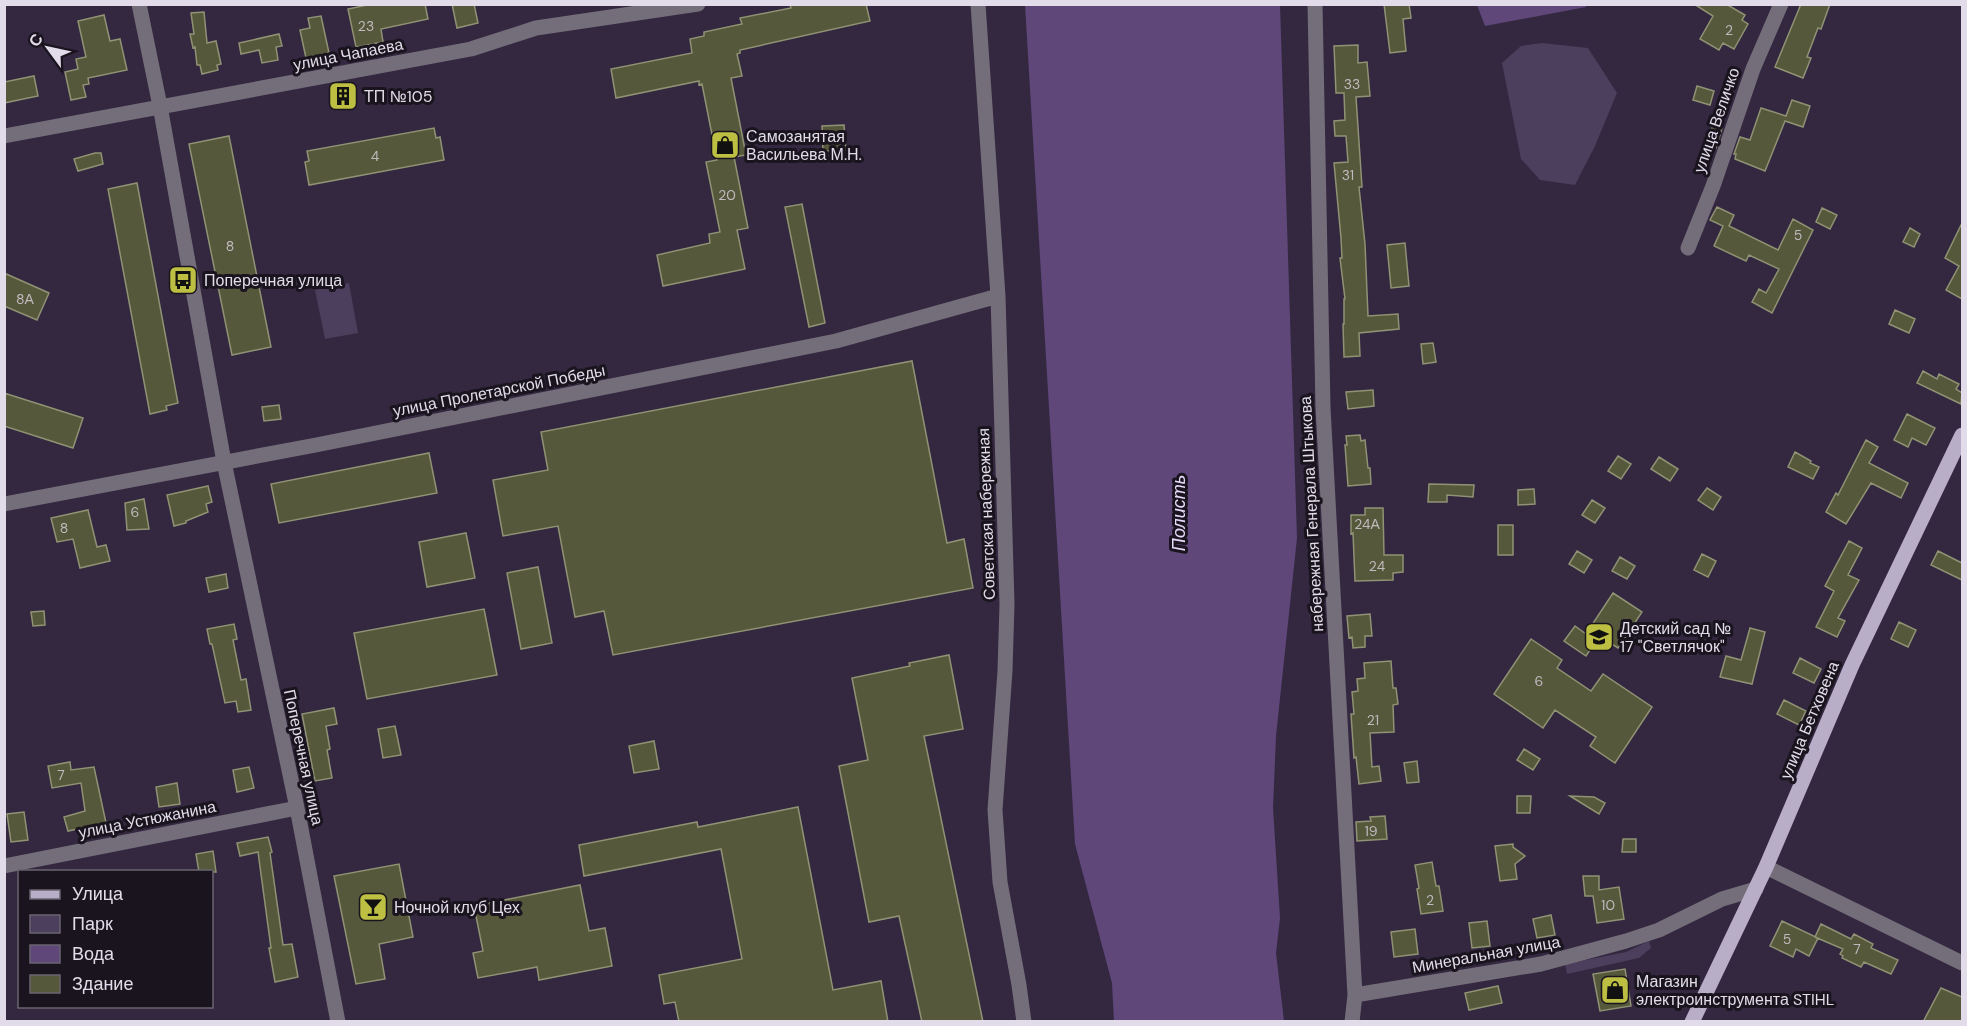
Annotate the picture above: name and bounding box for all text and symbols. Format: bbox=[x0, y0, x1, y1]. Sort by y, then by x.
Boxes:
house number: 23 bbox=[358, 17, 374, 35]
north arrow bbox=[18, 18, 78, 78]
house number: 2 bbox=[1725, 21, 1733, 39]
text: С bbox=[24, 29, 48, 51]
street label: улица Чапаева bbox=[291, 34, 405, 75]
street label: улица Величко bbox=[1689, 65, 1744, 176]
house number: 33 bbox=[1344, 75, 1360, 93]
building icon: ТП №105 bbox=[327, 80, 359, 112]
place label: ТП №105 bbox=[364, 86, 432, 107]
place label: Самозанятая Васильева М.Н. bbox=[746, 126, 862, 165]
shop icon: Самозанятая Васильева М.Н. bbox=[709, 129, 741, 161]
house number: 4 bbox=[371, 147, 380, 165]
house number: 31 bbox=[1342, 166, 1354, 184]
house number: 20 bbox=[718, 186, 736, 204]
house number: 5 bbox=[1794, 226, 1802, 244]
house number: 8 bbox=[226, 237, 234, 255]
bus stop icon: Поперечная улица bbox=[167, 264, 199, 296]
place label: Поперечная улица bbox=[204, 270, 342, 291]
house number: 8А bbox=[16, 290, 35, 308]
street label: улица Пролетарской Победы bbox=[391, 360, 607, 421]
street label: набережная Генерала Штыкова bbox=[1295, 396, 1328, 632]
street label: Советская набережная bbox=[973, 428, 1000, 600]
water label: Полисть bbox=[1167, 475, 1191, 551]
house number: 6 bbox=[131, 503, 139, 521]
house number: 24А bbox=[1354, 515, 1380, 533]
house number: 8 bbox=[60, 519, 68, 537]
house number: 24 bbox=[1369, 557, 1386, 575]
place label: Детский сад № 17 "Светлячок" bbox=[1620, 618, 1731, 657]
school or university icon: Детский сад № 17 "Светлячок" bbox=[1583, 621, 1615, 653]
street label: улица Бетховена bbox=[1775, 658, 1844, 782]
house number: 6 bbox=[1535, 672, 1543, 690]
street label: Поперечная улица bbox=[279, 687, 328, 827]
house number: 21 bbox=[1367, 711, 1379, 729]
house number: 7 bbox=[57, 766, 65, 784]
street label: улица Устюжанина bbox=[77, 796, 218, 843]
house number: 19 bbox=[1364, 822, 1378, 840]
legend bbox=[18, 870, 213, 1008]
text: Улица bbox=[72, 882, 124, 906]
bar icon: Ночной клуб Цех bbox=[357, 891, 389, 923]
house number: 2 bbox=[1426, 891, 1434, 909]
house number: 10 bbox=[1601, 896, 1615, 914]
place label: Ночной клуб Цех bbox=[394, 897, 520, 918]
text: Парк bbox=[72, 912, 113, 936]
house number: 5 bbox=[1783, 930, 1791, 948]
street label: Минеральная улица bbox=[1410, 931, 1562, 978]
house number: 7 bbox=[1853, 940, 1861, 958]
text: Вода bbox=[72, 942, 115, 966]
place label: Магазин электроинструмента STIHL bbox=[1636, 971, 1834, 1010]
text: Здание bbox=[72, 972, 133, 996]
shop icon: Магазин электроинструмента STIHL bbox=[1599, 974, 1631, 1006]

